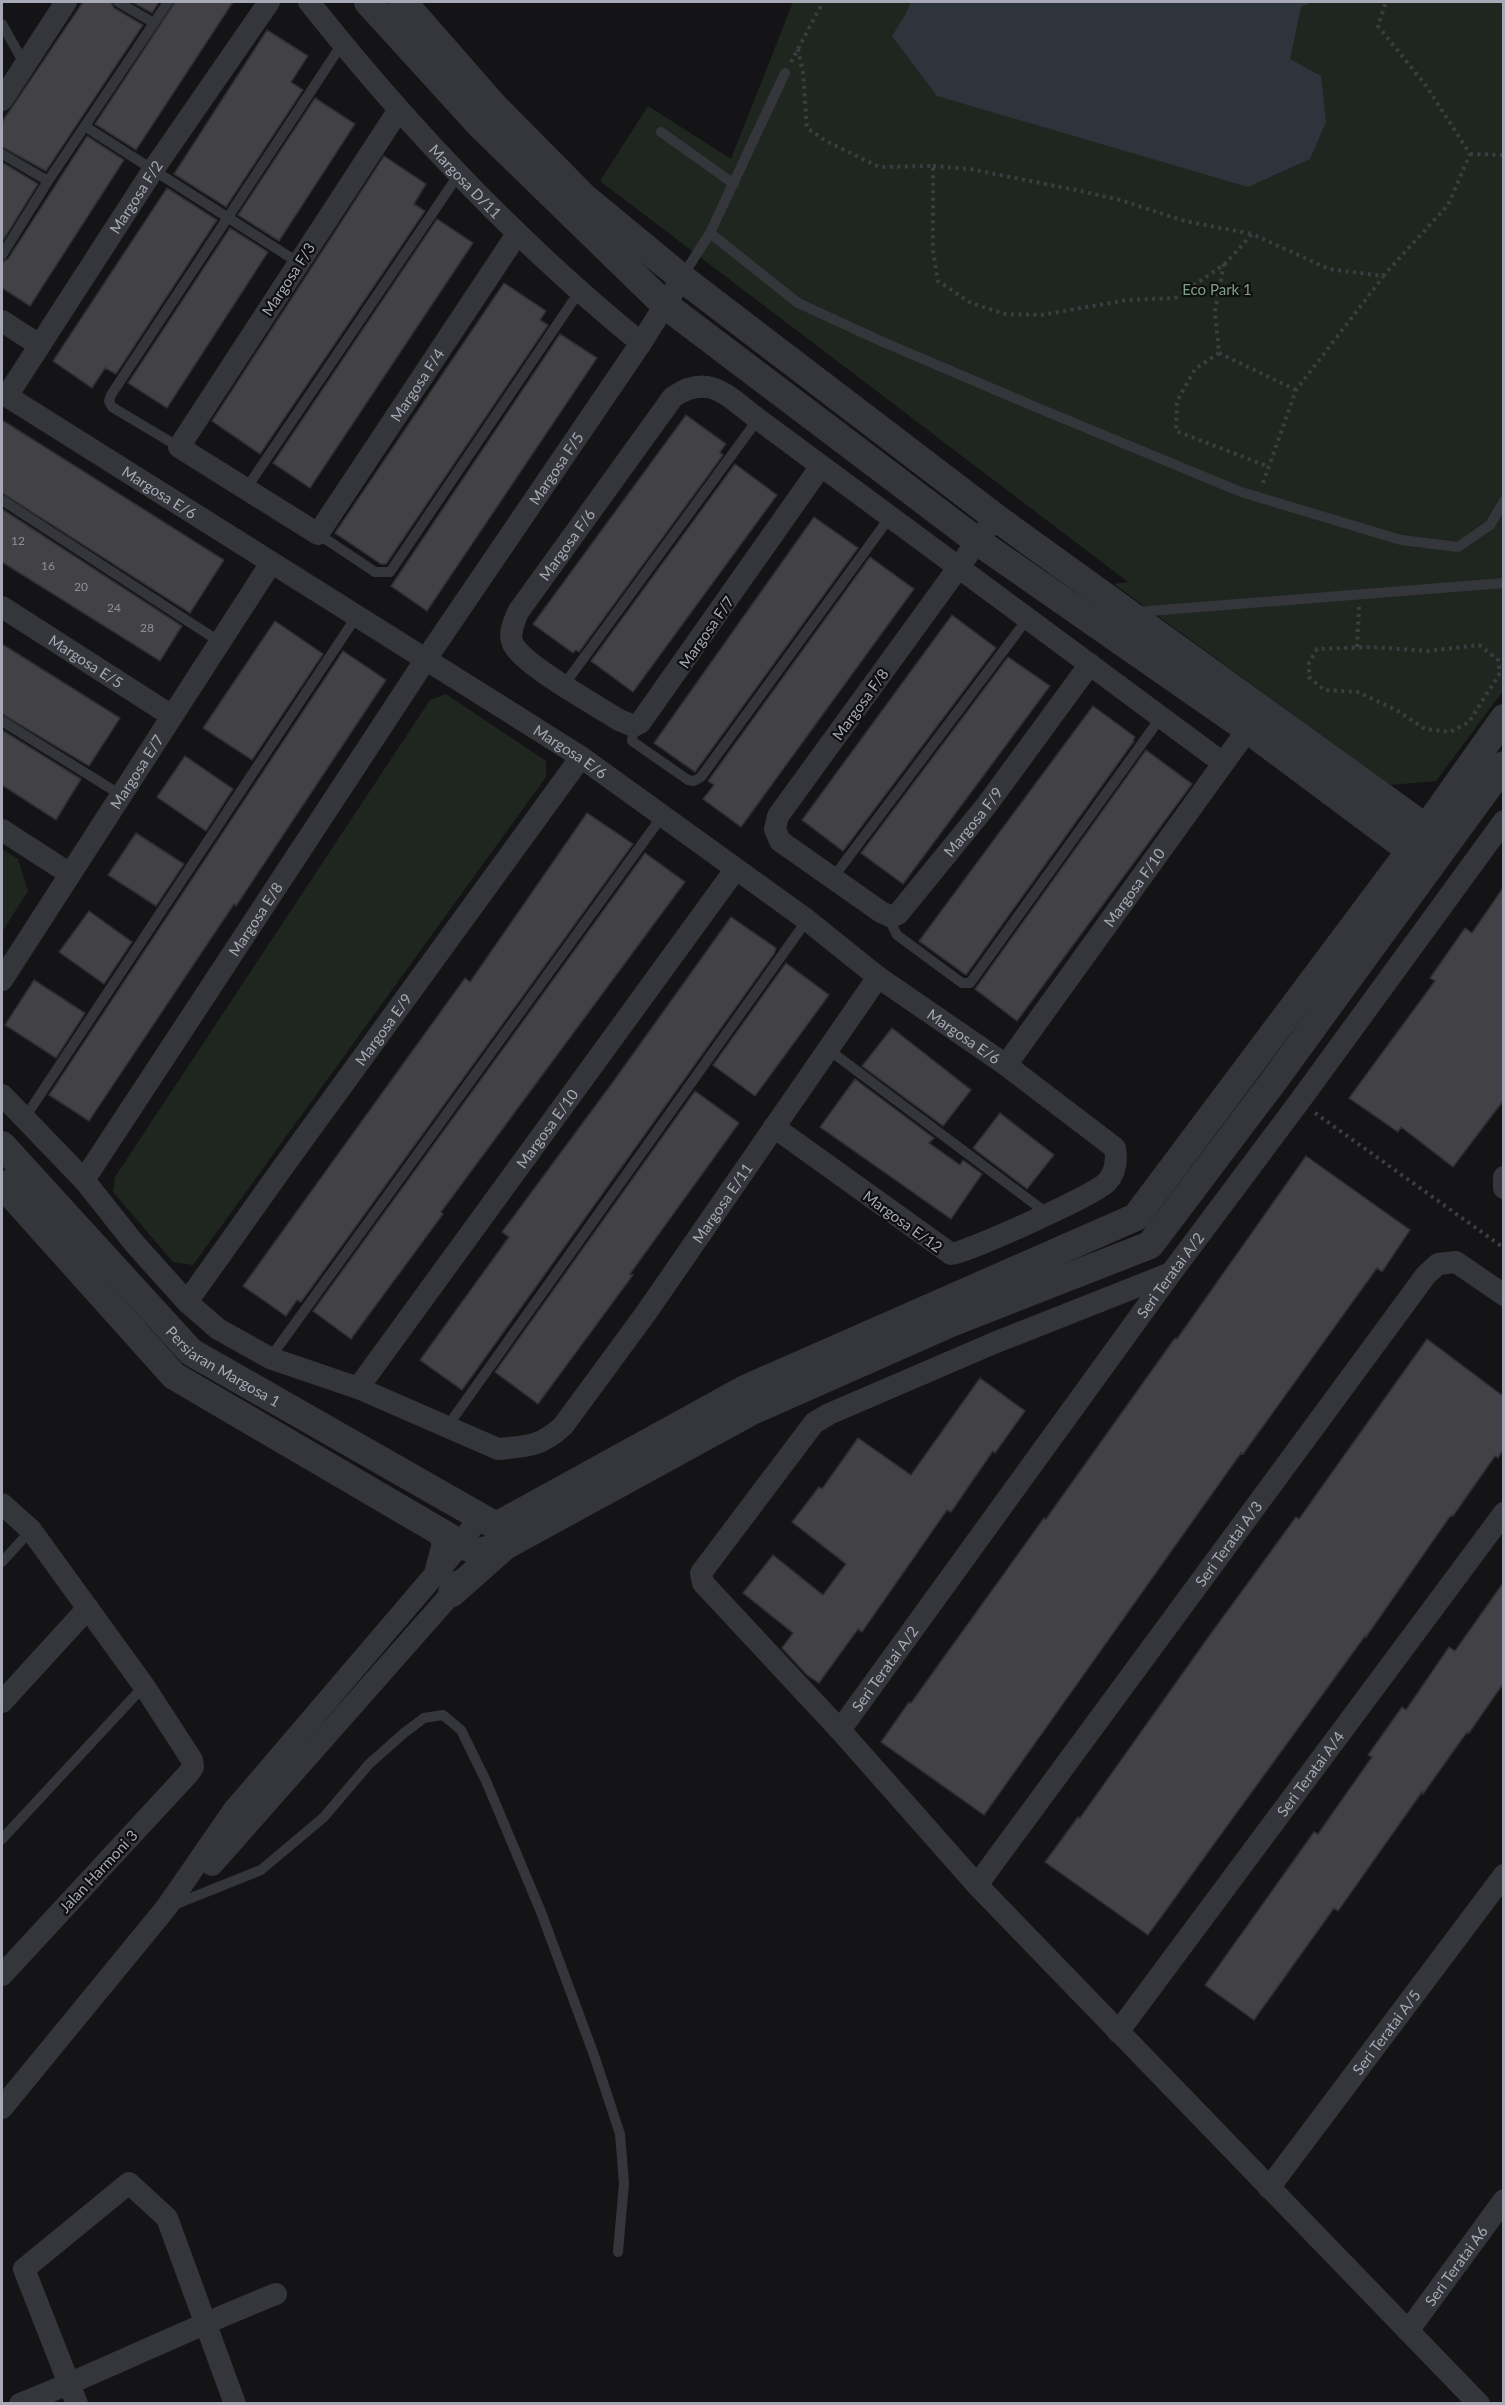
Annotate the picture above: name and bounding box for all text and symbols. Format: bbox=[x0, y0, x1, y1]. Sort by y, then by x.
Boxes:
street label: Margosa D/11 bbox=[426, 140, 505, 222]
street label: Margosa F/2 bbox=[105, 157, 166, 237]
street label: Margosa F/3 bbox=[258, 239, 318, 319]
park label: Eco Park 1 bbox=[1182, 280, 1252, 298]
street label: Margosa F/4 bbox=[386, 345, 448, 425]
street label: Margosa F/5 bbox=[525, 428, 587, 508]
street label: Margosa E/6 bbox=[119, 462, 200, 522]
street label: Margosa F/6 bbox=[535, 505, 599, 584]
house number: 12 bbox=[11, 533, 25, 548]
house number: 16 bbox=[41, 558, 55, 573]
house number: 20 bbox=[74, 579, 88, 594]
street label: Margosa F/7 bbox=[675, 592, 738, 671]
house number: 24 bbox=[107, 600, 121, 615]
house number: 28 bbox=[140, 620, 154, 635]
street label: Margosa E/5 bbox=[46, 631, 127, 691]
street label: Margosa F/8 bbox=[828, 665, 892, 743]
street label: Margosa E/6 bbox=[530, 721, 611, 782]
street label: Margosa E/7 bbox=[106, 731, 167, 812]
street label: Margosa F/9 bbox=[940, 783, 1006, 860]
street label: Margosa F/10 bbox=[1100, 844, 1169, 930]
street label: Margosa E/8 bbox=[224, 879, 286, 959]
street label: Margosa E/9 bbox=[351, 990, 415, 1069]
street label: Margosa E/6 bbox=[924, 1005, 1004, 1068]
street label: Margosa E/10 bbox=[512, 1085, 582, 1171]
street label: Margosa E/11 bbox=[688, 1159, 756, 1246]
street label: Margosa E/12 bbox=[860, 1186, 946, 1256]
street label: Seri Teratai A/2 bbox=[1133, 1229, 1207, 1321]
street label: Persiaran Margosa 1 bbox=[163, 1322, 284, 1410]
street label: Seri Teratai A/3 bbox=[1191, 1497, 1266, 1590]
street label: Seri Teratai A/2 bbox=[847, 1622, 922, 1715]
street label: Seri Teratai A/4 bbox=[1273, 1727, 1348, 1820]
street label: Jalan Harmoni 3 bbox=[55, 1826, 141, 1916]
street label: Seri Teratai A/5 bbox=[1348, 1986, 1424, 2078]
street label: Seri Teratai A6 bbox=[1421, 2222, 1491, 2309]

